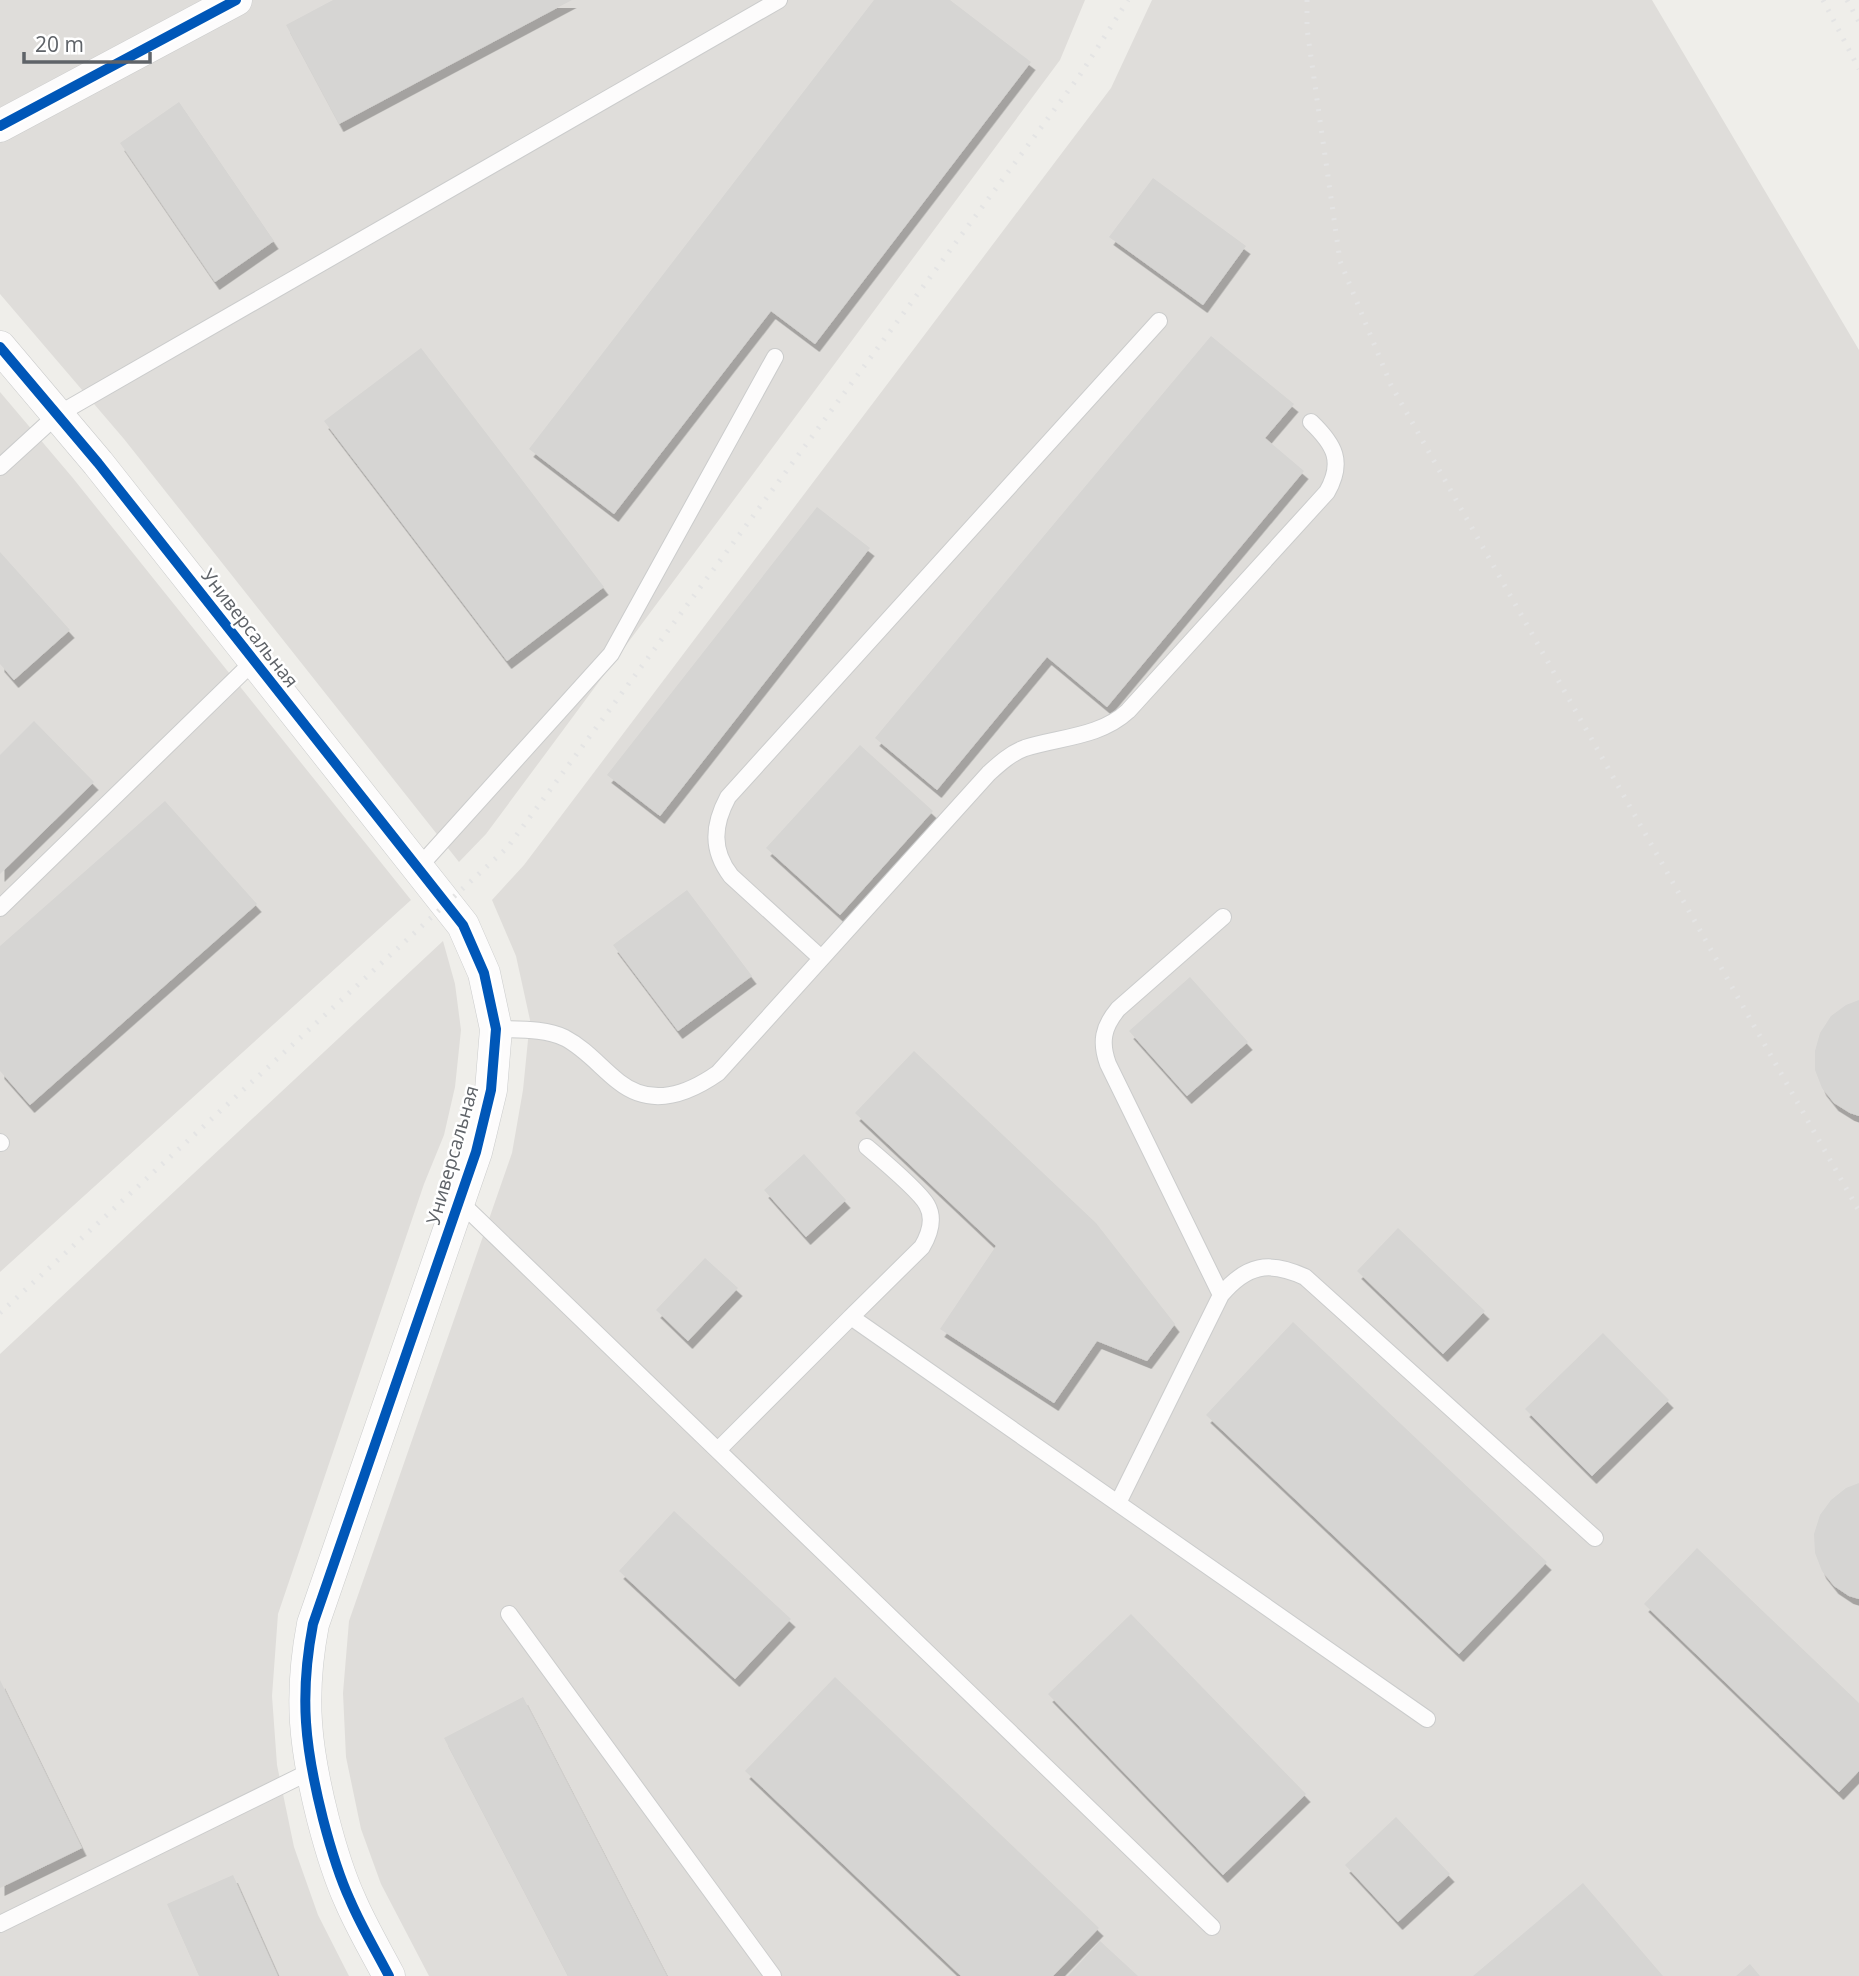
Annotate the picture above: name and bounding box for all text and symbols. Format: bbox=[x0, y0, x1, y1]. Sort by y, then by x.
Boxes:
scale bar bbox=[24, 21, 150, 65]
text: 20 m bbox=[35, 30, 84, 58]
street label: Универсальная bbox=[195, 563, 305, 693]
street label: Универсальная bbox=[420, 1082, 484, 1228]

